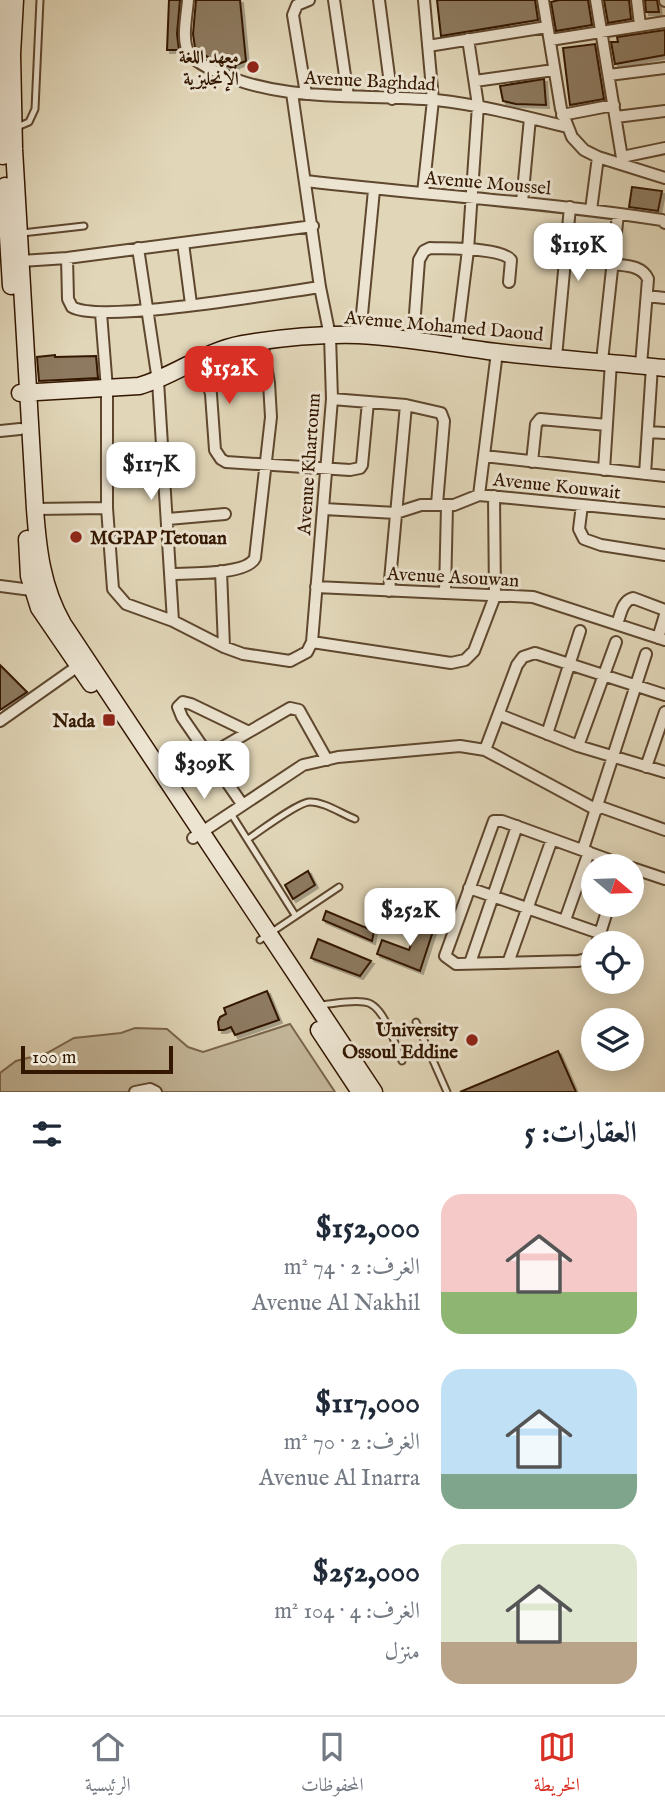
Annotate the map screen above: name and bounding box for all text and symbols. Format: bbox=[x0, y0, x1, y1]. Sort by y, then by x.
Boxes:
place label: معهد اللغة الإنجليزية bbox=[179, 46, 239, 92]
marker: معهد اللغة الإنجليزية bbox=[245, 59, 261, 75]
street label: Avenue Baghdad bbox=[302, 67, 437, 97]
street label: Avenue Moussel bbox=[422, 166, 553, 202]
pin: $119K bbox=[529, 224, 627, 283]
text: $119K bbox=[550, 231, 606, 260]
street label: Avenue Mohamed Daoud bbox=[342, 306, 545, 348]
pin: $152K bbox=[180, 346, 278, 406]
text: $152K bbox=[201, 354, 257, 383]
street label: Avenue Khartoum bbox=[293, 392, 327, 537]
pin: $117K bbox=[102, 442, 200, 502]
text: $117K bbox=[122, 450, 180, 479]
street label: Avenue Kouwait bbox=[491, 468, 622, 506]
place label: MGPAP Tetouan bbox=[90, 527, 227, 551]
marker: MGPAP Tetouan bbox=[68, 529, 84, 545]
street label: Avenue Asouwan bbox=[385, 562, 520, 593]
place label: Nada bbox=[52, 710, 96, 734]
marker: Nada bbox=[101, 712, 117, 728]
pin: $309K bbox=[155, 742, 253, 801]
text: $309K bbox=[174, 749, 234, 778]
north arrow bbox=[581, 854, 644, 917]
map controls bbox=[581, 854, 644, 1071]
pin: $252K bbox=[361, 888, 459, 948]
text: $252K bbox=[380, 896, 440, 925]
button: locate bbox=[581, 931, 644, 994]
button: layers bbox=[581, 1008, 644, 1071]
place label: University Ossoul Eddine bbox=[342, 1019, 459, 1065]
marker: University Ossoul Eddine bbox=[464, 1032, 480, 1048]
scale bar bbox=[21, 1043, 173, 1075]
text: 100 m bbox=[32, 1046, 76, 1070]
icon: filters bbox=[28, 1115, 66, 1153]
text: العقارات: 5 bbox=[524, 1115, 637, 1153]
text: $152,000 bbox=[315, 1210, 420, 1248]
icon: home bbox=[497, 1222, 581, 1306]
text: الغرف: 2 · 74 m² bbox=[284, 1253, 420, 1282]
text: Avenue Al Nakhil bbox=[252, 1289, 420, 1318]
text: $117,000 bbox=[315, 1385, 420, 1423]
icon: home bbox=[497, 1397, 581, 1481]
text: الغرف: 2 · 70 m² bbox=[284, 1428, 420, 1457]
text: Avenue Al Inarra bbox=[259, 1464, 420, 1493]
text: $252,000 bbox=[312, 1554, 420, 1592]
icon: home bbox=[497, 1572, 581, 1656]
text: الغرف: 4 · 104 m² bbox=[274, 1597, 420, 1626]
text: منزل bbox=[385, 1638, 420, 1667]
tab: الرئيسية bbox=[85, 1728, 131, 1803]
tab: المحفوظات bbox=[301, 1728, 364, 1803]
tab: الخريطة bbox=[534, 1728, 580, 1803]

